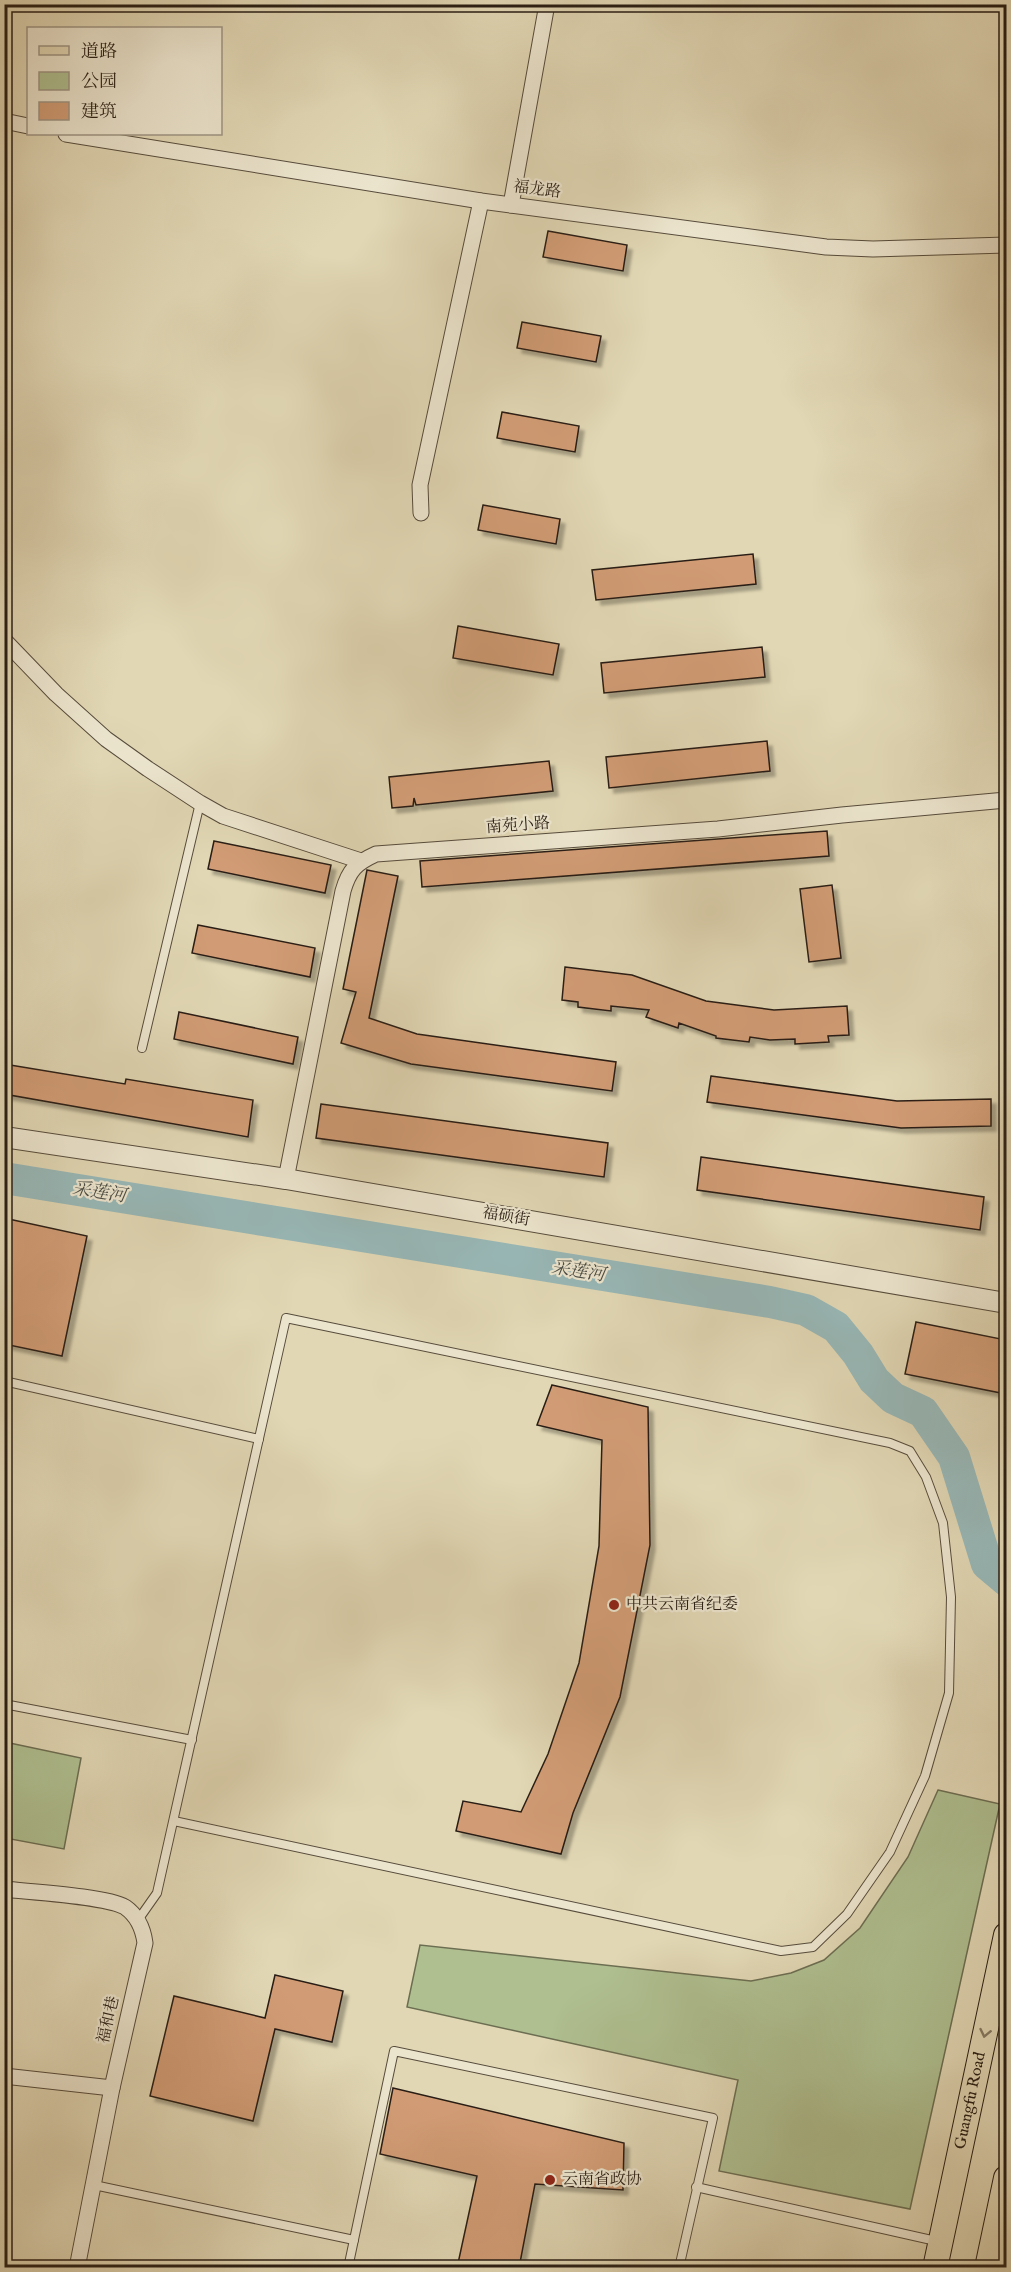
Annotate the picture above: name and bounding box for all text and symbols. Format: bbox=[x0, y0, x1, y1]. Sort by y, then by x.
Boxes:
legend bbox=[27, 27, 222, 135]
text: 道路 bbox=[81, 41, 117, 64]
text: 公园 bbox=[81, 71, 117, 94]
text: 建筑 bbox=[81, 101, 117, 124]
street label: 福龙路 bbox=[512, 177, 562, 203]
street label: 南苑小路 bbox=[485, 814, 551, 838]
water label: 采莲河 bbox=[71, 1177, 130, 1209]
street label: 福硕街 bbox=[481, 1203, 531, 1231]
water label: 采莲河 bbox=[550, 1256, 609, 1288]
place label: 中共云南省纪委 bbox=[626, 1595, 738, 1615]
marker: 中共云南省纪委 bbox=[607, 1598, 621, 1612]
street label: 福和巷 bbox=[94, 1994, 124, 2046]
one-way arrow bbox=[980, 2028, 993, 2038]
street label: Guangfu Road bbox=[951, 2050, 991, 2151]
place label: 云南省政协 bbox=[562, 2170, 642, 2190]
marker: 云南省政协 bbox=[543, 2173, 557, 2187]

